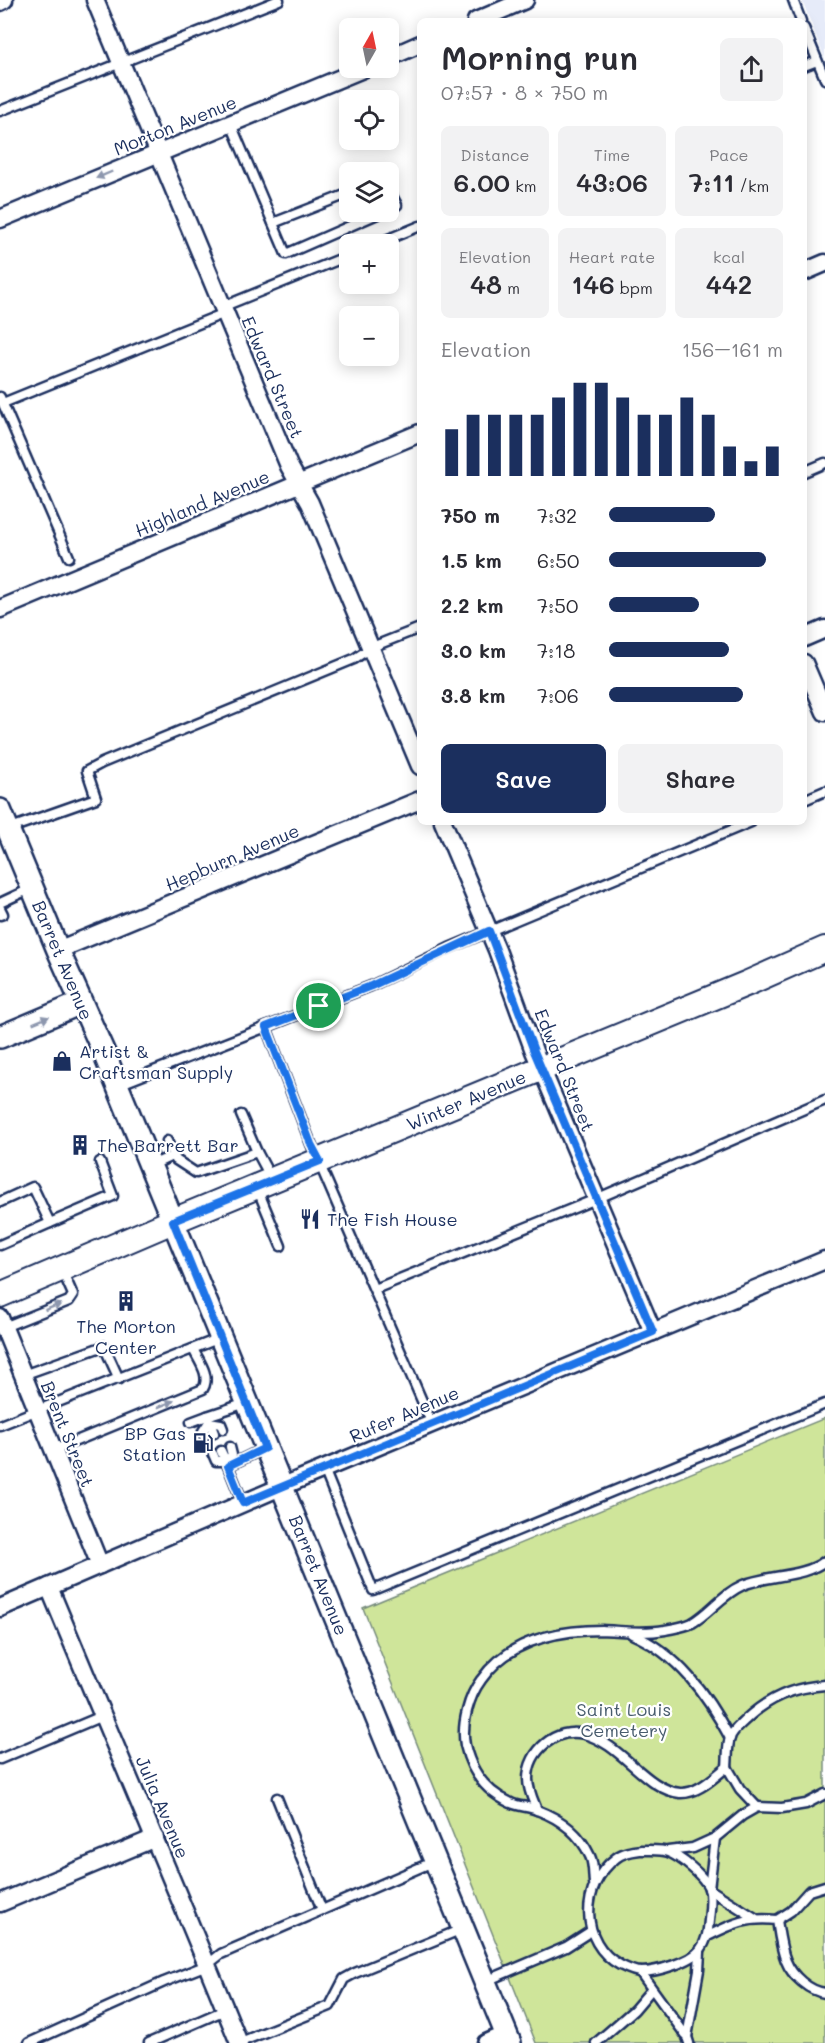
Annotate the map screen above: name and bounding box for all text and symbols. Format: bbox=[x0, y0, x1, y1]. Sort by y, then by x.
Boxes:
north arrow bbox=[339, 18, 399, 78]
map controls bbox=[339, 18, 399, 366]
text: Morning run bbox=[441, 35, 638, 78]
button: share bbox=[720, 38, 783, 101]
text: 07:57 · 8 × 750 m bbox=[441, 79, 608, 105]
street label: Morton Avenue bbox=[110, 89, 240, 161]
button: locate bbox=[339, 90, 399, 150]
text: Distance bbox=[461, 144, 529, 165]
text: Time bbox=[594, 144, 630, 165]
text: Pace bbox=[709, 144, 749, 165]
button: layers bbox=[339, 162, 399, 222]
text: 6.00 bbox=[454, 165, 510, 199]
text: 43:06 bbox=[576, 165, 648, 199]
text: 7:11 bbox=[689, 165, 734, 199]
one-way arrow bbox=[95, 170, 113, 180]
text: km bbox=[510, 175, 536, 196]
text: /km bbox=[734, 175, 769, 196]
button: + bbox=[339, 234, 399, 294]
text: Elevation bbox=[459, 246, 531, 267]
text: Heart rate bbox=[569, 246, 655, 267]
text: kcal bbox=[713, 246, 745, 267]
text: 48 bbox=[470, 267, 502, 301]
text: 146 bbox=[571, 267, 615, 301]
text: 442 bbox=[706, 267, 752, 301]
text: m bbox=[502, 277, 520, 298]
text: bpm bbox=[615, 277, 653, 298]
button: − bbox=[339, 306, 399, 366]
street label: Edward Street bbox=[236, 312, 310, 442]
text: Elevation bbox=[441, 336, 531, 362]
text: 156–161 m bbox=[682, 336, 783, 362]
street label: Highland Avenue bbox=[131, 464, 273, 542]
text: 750 m bbox=[441, 502, 500, 528]
text: 7:32 bbox=[537, 502, 577, 528]
text: 1.5 km bbox=[441, 547, 502, 573]
text: 6:50 bbox=[537, 547, 579, 573]
text: 2.2 km bbox=[441, 592, 503, 618]
text: 7:50 bbox=[537, 592, 578, 618]
text: 3.0 km bbox=[441, 637, 506, 663]
text: 7:18 bbox=[537, 637, 575, 663]
text: 3.8 km bbox=[441, 682, 505, 708]
text: 7:06 bbox=[537, 682, 579, 708]
button: Save bbox=[441, 744, 606, 813]
button: Share bbox=[618, 744, 783, 813]
street label: Hepburn Avenue bbox=[161, 818, 303, 896]
street label: Barret Avenue bbox=[27, 897, 99, 1023]
pin bbox=[293, 980, 344, 1031]
icon: arrive bbox=[302, 989, 335, 1022]
street label: Edward Street bbox=[529, 1005, 601, 1135]
one-way arrow bbox=[32, 1015, 50, 1025]
place label: Artist & Craftsman Supply bbox=[79, 1039, 233, 1084]
shop icon: Artist & Craftsman Supply bbox=[50, 1049, 74, 1073]
street label: Winter Avenue bbox=[403, 1064, 529, 1136]
building icon: The Barrett Bar bbox=[68, 1133, 92, 1157]
place label: The Barrett Bar bbox=[97, 1133, 239, 1157]
restaurant icon: The Fish House bbox=[298, 1207, 322, 1231]
place label: The Fish House bbox=[327, 1207, 458, 1231]
building icon: The Morton Center bbox=[114, 1289, 138, 1313]
one-way arrow bbox=[44, 1302, 62, 1311]
place label: The Morton Center bbox=[76, 1314, 176, 1359]
street label: Brent Street bbox=[36, 1377, 100, 1491]
street label: Rufer Avenue bbox=[346, 1380, 462, 1448]
one-way arrow bbox=[158, 1399, 176, 1409]
place label: BP Gas Station bbox=[123, 1421, 186, 1466]
fuel station icon: BP Gas Station bbox=[191, 1431, 215, 1455]
street label: Barret Avenue bbox=[284, 1511, 354, 1639]
park label: Saint Louis Cemetery bbox=[577, 1697, 671, 1742]
street label: Julia Avenue bbox=[131, 1752, 195, 1862]

